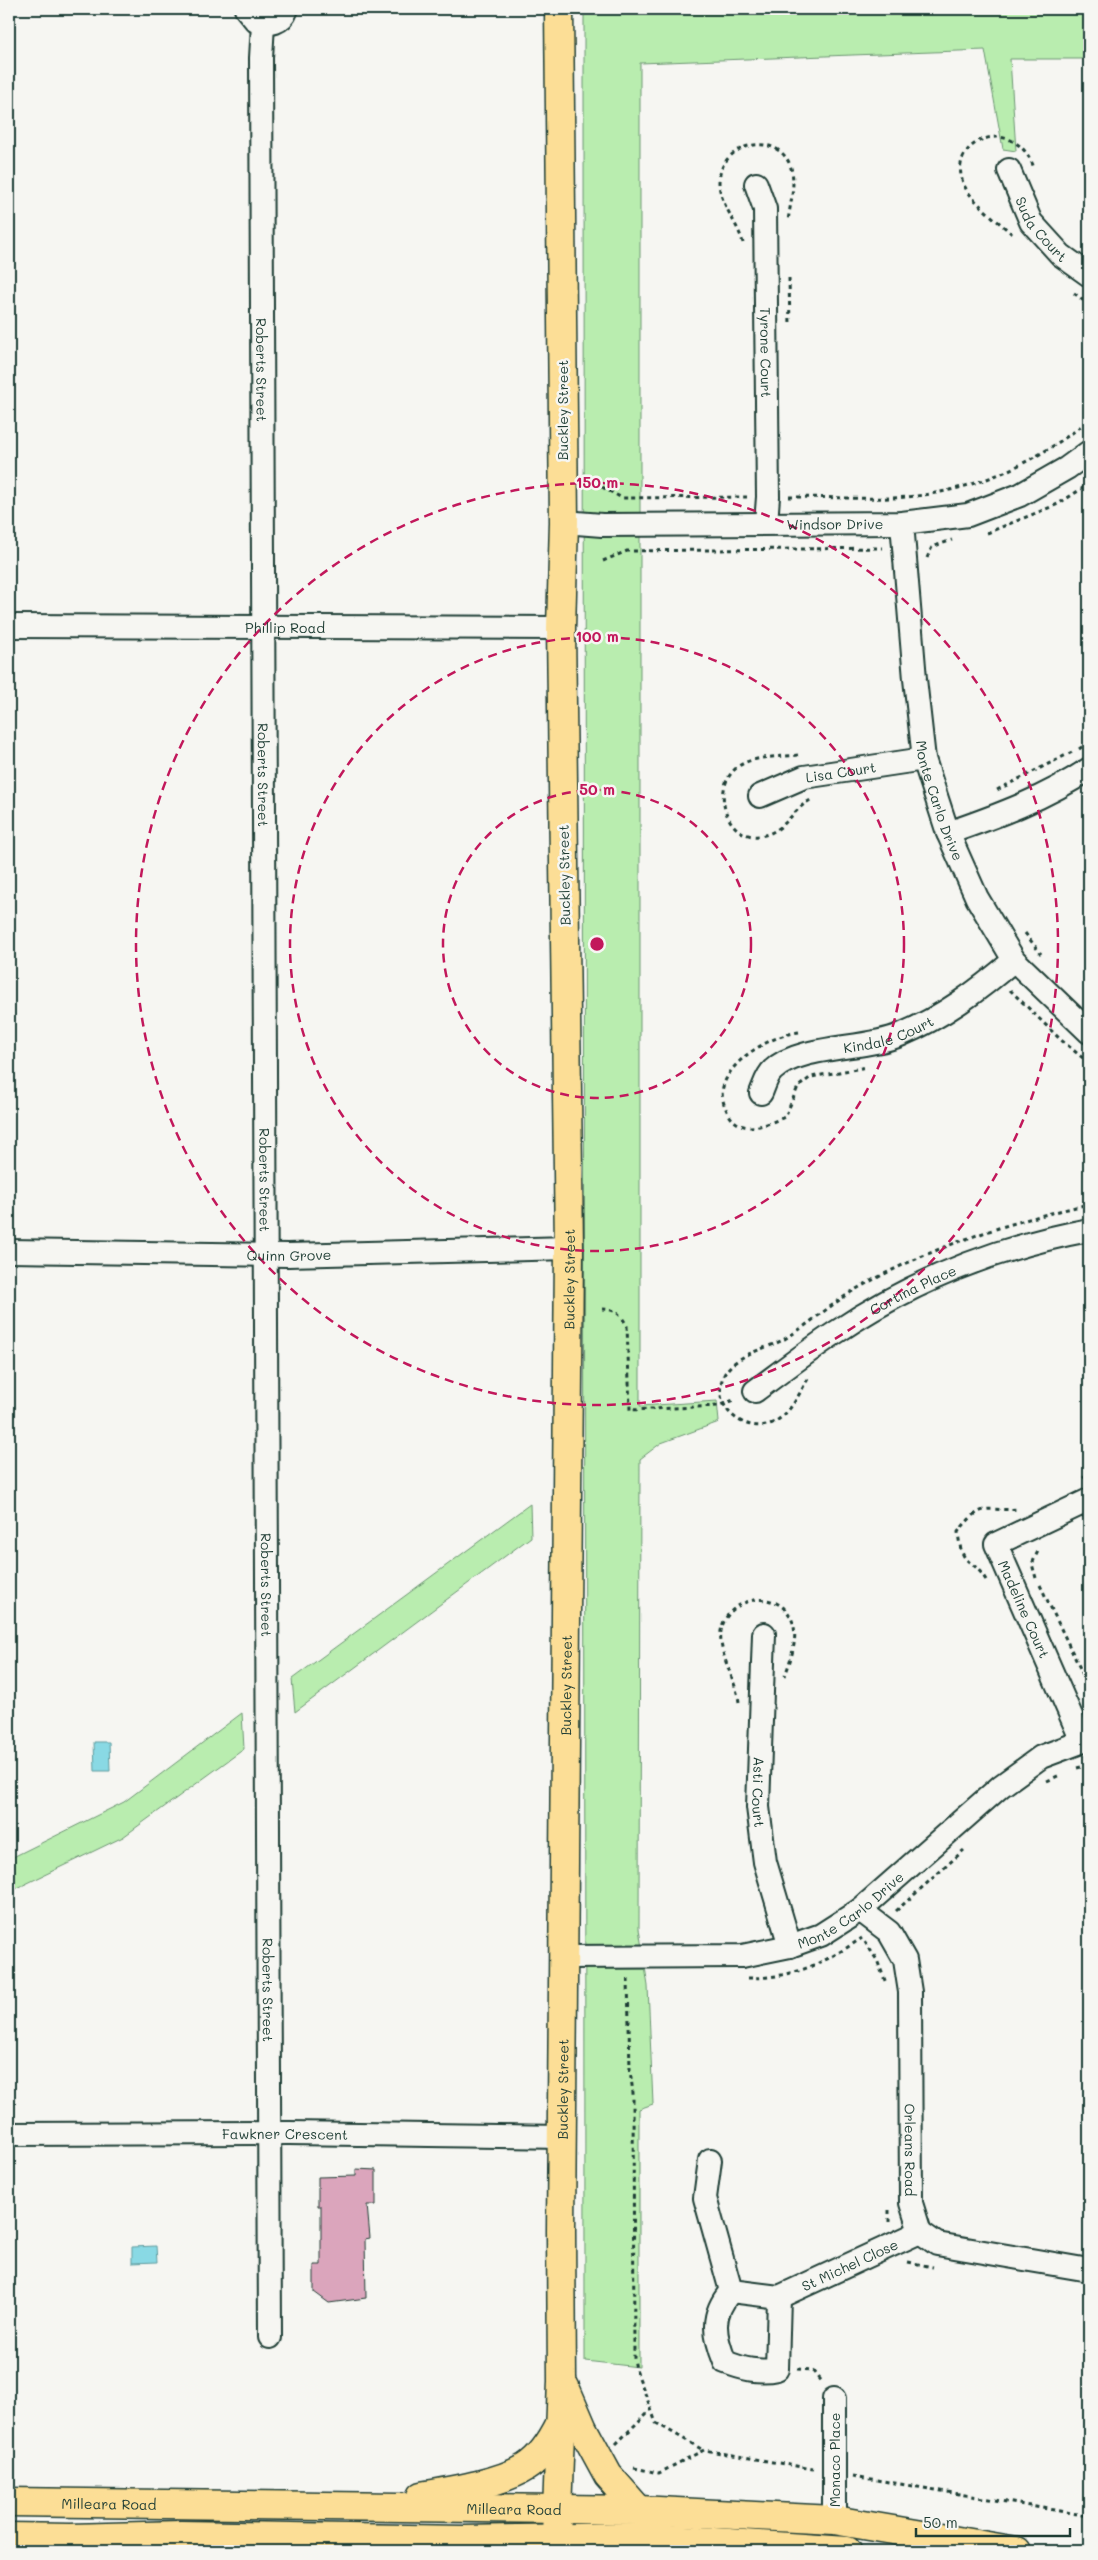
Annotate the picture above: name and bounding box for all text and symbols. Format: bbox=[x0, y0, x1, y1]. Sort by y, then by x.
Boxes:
street label: Suda Court bbox=[1012, 194, 1071, 266]
street label: Tyrone Court bbox=[757, 307, 776, 398]
street label: Roberts Street bbox=[253, 318, 272, 422]
street label: Buckley Street bbox=[553, 360, 572, 460]
text: 150 m bbox=[576, 472, 618, 492]
street label: Windsor Drive bbox=[786, 514, 883, 533]
street label: Phillip Road bbox=[245, 617, 325, 637]
text: 100 m bbox=[575, 626, 619, 646]
street label: Roberts Street bbox=[254, 723, 274, 827]
street label: Monte Carlo Drive bbox=[912, 739, 968, 863]
street label: Lisa Court bbox=[804, 757, 877, 786]
text: 50 m bbox=[579, 779, 615, 799]
street label: Buckley Street bbox=[554, 825, 574, 925]
centre of rings bbox=[588, 935, 606, 953]
street label: Kindale Court bbox=[842, 1011, 937, 1057]
street label: Roberts Street bbox=[256, 1128, 275, 1232]
street label: Buckley Street bbox=[559, 1229, 579, 1330]
street label: Quinn Grove bbox=[246, 1244, 332, 1265]
street label: Cortina Place bbox=[866, 1260, 959, 1319]
street label: Roberts Street bbox=[257, 1533, 277, 1637]
street label: Madeline Court bbox=[994, 1557, 1054, 1661]
street label: Buckley Street bbox=[556, 1635, 575, 1736]
street label: Asti Court bbox=[748, 1756, 770, 1828]
street label: Monte Carlo Drive bbox=[794, 1867, 907, 1952]
street label: Roberts Street bbox=[259, 1938, 278, 2042]
street label: Buckley Street bbox=[552, 2039, 572, 2140]
street label: Orleans Road bbox=[901, 2103, 920, 2197]
street label: Fawkner Crescent bbox=[222, 2123, 348, 2143]
street label: St Michel Close bbox=[798, 2234, 901, 2295]
street label: Monaco Place bbox=[825, 2413, 844, 2507]
street label: Milleara Road bbox=[61, 2493, 157, 2513]
street label: Milleara Road bbox=[466, 2498, 562, 2519]
scale bar bbox=[916, 2505, 1069, 2537]
text: 50 m bbox=[923, 2512, 958, 2532]

